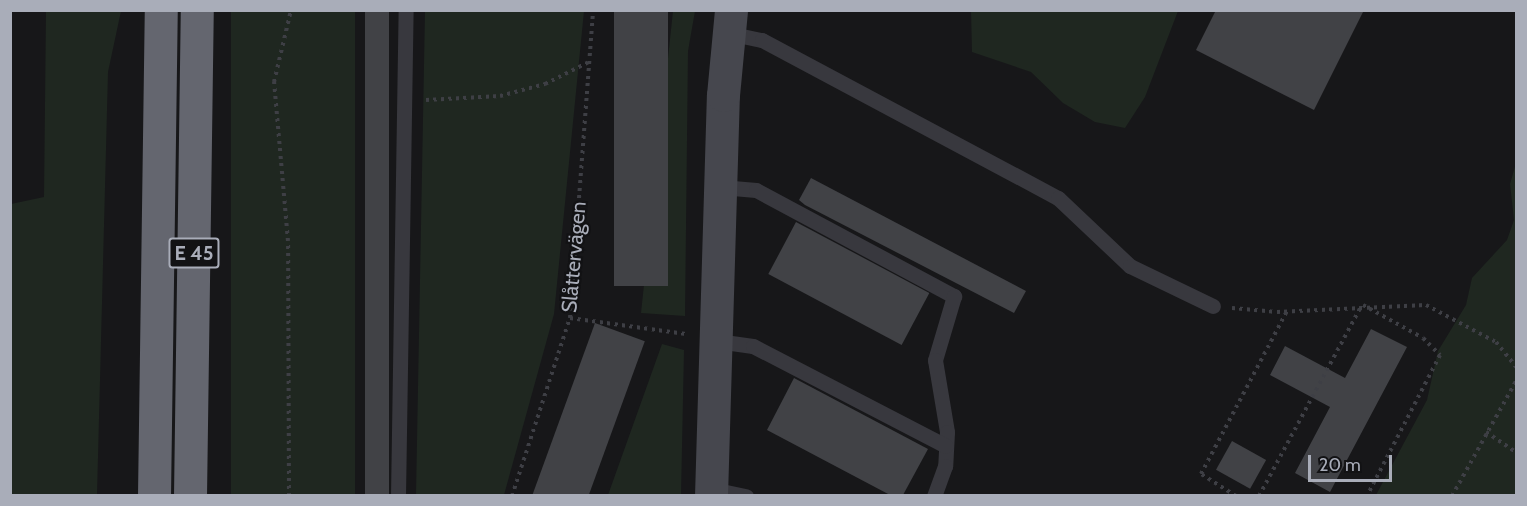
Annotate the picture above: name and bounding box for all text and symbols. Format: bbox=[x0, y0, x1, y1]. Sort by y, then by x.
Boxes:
street label: Slåttervägen bbox=[557, 200, 591, 314]
road number: E 45 bbox=[167, 236, 221, 270]
scale bar bbox=[1311, 443, 1395, 481]
text: 20 m bbox=[1319, 454, 1361, 476]

